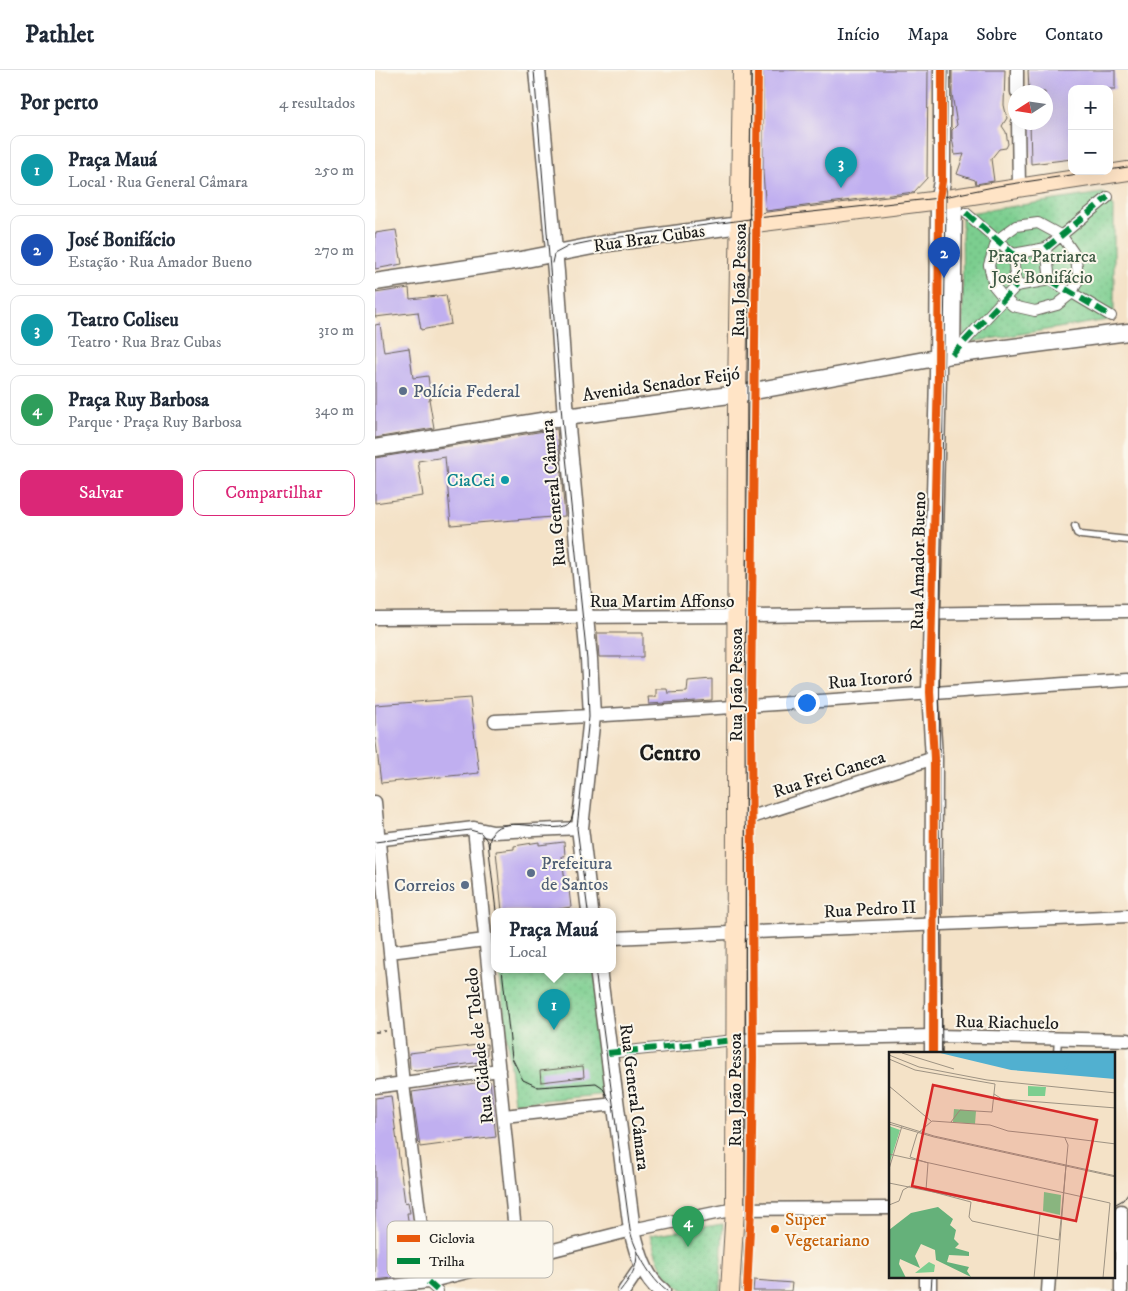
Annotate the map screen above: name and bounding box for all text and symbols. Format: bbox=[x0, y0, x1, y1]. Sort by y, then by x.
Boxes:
text: Pathlet bbox=[25, 20, 94, 50]
text: Início bbox=[837, 24, 880, 46]
text: Mapa bbox=[908, 24, 948, 46]
text: Sobre bbox=[976, 24, 1017, 46]
text: Contato bbox=[1045, 24, 1103, 46]
north arrow bbox=[1008, 85, 1053, 130]
map controls bbox=[1068, 85, 1113, 175]
button: + bbox=[1068, 85, 1113, 130]
text: Por perto bbox=[20, 90, 98, 116]
text: 4 resultados bbox=[279, 93, 355, 113]
button: − bbox=[1068, 130, 1113, 175]
pin: 3 bbox=[825, 147, 857, 188]
text: Praça Mauá bbox=[68, 149, 157, 172]
text: 1 bbox=[34, 160, 40, 180]
text: 250 m bbox=[314, 160, 354, 180]
text: Local · Rua General Câmara bbox=[68, 172, 248, 192]
street label: Rua Braz Cubas bbox=[592, 220, 706, 258]
street label: Rua João Pessoa bbox=[728, 222, 752, 337]
text: José Bonifácio bbox=[68, 229, 175, 252]
pin: 2 bbox=[928, 237, 960, 278]
text: 2 bbox=[33, 240, 41, 260]
text: 270 m bbox=[314, 240, 354, 260]
park label: Praça Patriarca José Bonifácio bbox=[988, 246, 1097, 289]
text: Estação · Rua Amador Bueno bbox=[68, 252, 252, 272]
text: Teatro Coliseu bbox=[68, 309, 179, 332]
text: 3 bbox=[34, 320, 40, 340]
text: 310 m bbox=[318, 320, 354, 340]
text: Teatro · Rua Braz Cubas bbox=[68, 332, 221, 352]
street label: Avenida Senador Feijó bbox=[581, 363, 742, 407]
place label: Polícia Federal bbox=[413, 381, 521, 403]
marker: Polícia Federal bbox=[397, 385, 409, 397]
text: Praça Ruy Barbosa bbox=[68, 389, 209, 412]
text: 4 bbox=[32, 400, 42, 420]
text: 340 m bbox=[315, 400, 354, 420]
text: Parque · Praça Ruy Barbosa bbox=[68, 412, 242, 432]
street label: Rua General Câmara bbox=[537, 418, 571, 567]
button: Salvar bbox=[20, 470, 183, 516]
button: Compartilhar bbox=[193, 470, 355, 516]
place label: CiaCei bbox=[447, 470, 495, 492]
marker: CiaCei bbox=[499, 474, 511, 486]
street label: Rua Amador Bueno bbox=[907, 491, 931, 631]
street label: Rua Martim Affonso bbox=[589, 591, 735, 613]
street label: Rua João Pessoa bbox=[726, 628, 748, 742]
street label: Rua Itororó bbox=[827, 665, 913, 695]
your location bbox=[794, 690, 820, 716]
district label: Centro bbox=[639, 740, 701, 767]
street label: Rua Frei Caneca bbox=[770, 746, 889, 803]
place label: Prefeitura de Santos bbox=[541, 853, 612, 896]
marker: Prefeitura de Santos bbox=[525, 867, 537, 879]
place label: Correios bbox=[394, 875, 455, 897]
marker: Correios bbox=[459, 879, 471, 891]
street label: Rua Pedro II bbox=[823, 897, 917, 923]
popup bbox=[491, 908, 616, 973]
text: Praça Mauá bbox=[509, 919, 598, 942]
text: Local bbox=[509, 942, 547, 962]
street label: Rua Cidade de Toledo bbox=[461, 967, 499, 1125]
pin: 1 bbox=[538, 989, 570, 1030]
street label: Rua Riachuelo bbox=[955, 1011, 1059, 1035]
street label: Rua General Câmara bbox=[614, 1022, 654, 1172]
street label: Rua João Pessoa bbox=[725, 1033, 747, 1147]
inset map bbox=[889, 1052, 1115, 1278]
pin: 4 bbox=[672, 1206, 704, 1247]
place label: Super Vegetariano bbox=[784, 1209, 870, 1252]
legend bbox=[387, 1221, 553, 1278]
marker: Super Vegetariano bbox=[769, 1223, 781, 1235]
text: Ciclovia bbox=[429, 1230, 475, 1248]
text: Trilha bbox=[429, 1253, 465, 1271]

